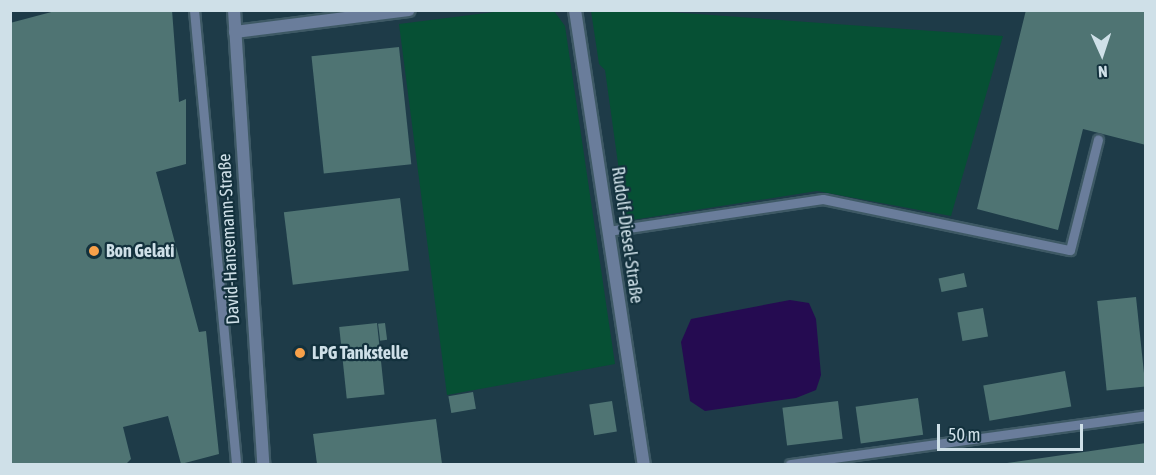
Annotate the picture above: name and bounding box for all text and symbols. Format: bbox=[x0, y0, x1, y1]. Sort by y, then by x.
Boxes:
north arrow bbox=[1072, 24, 1132, 84]
text: N bbox=[1098, 63, 1108, 81]
street label: David-Hansemann-Straße bbox=[214, 153, 244, 325]
street label: Rudolf-Diesel-Straße bbox=[607, 165, 647, 305]
place label: Bon Gelati bbox=[106, 240, 174, 262]
marker: Bon Gelati bbox=[87, 244, 101, 258]
place label: LPG Tankstelle bbox=[312, 342, 409, 364]
marker: LPG Tankstelle bbox=[293, 346, 307, 360]
scale bar bbox=[940, 412, 1086, 450]
text: 50 m bbox=[948, 424, 980, 445]

